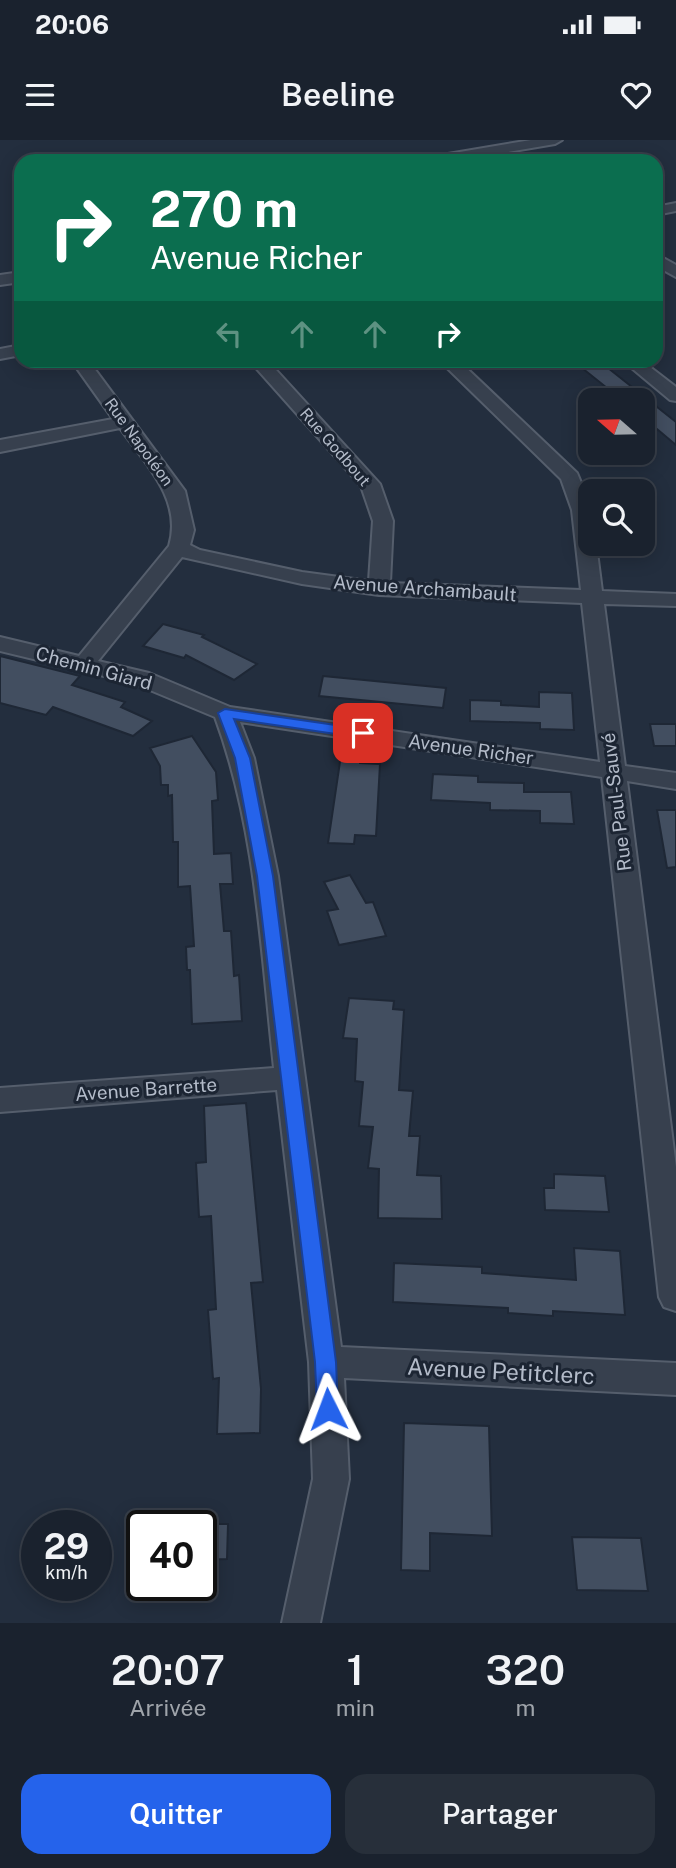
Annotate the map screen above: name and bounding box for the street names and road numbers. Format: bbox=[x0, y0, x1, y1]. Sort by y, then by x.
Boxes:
street label: Rue Napoléon bbox=[101, 394, 177, 490]
street label: Rue Godbout bbox=[296, 404, 374, 490]
street label: Avenue Archambault bbox=[333, 571, 517, 605]
street label: Chemin Giard bbox=[33, 642, 155, 694]
street label: Avenue Richer bbox=[407, 729, 535, 769]
street label: Rue Paul-Sauvé bbox=[597, 732, 635, 872]
street label: Avenue Barrette bbox=[74, 1073, 218, 1105]
street label: Avenue Petitclerc bbox=[407, 1353, 595, 1389]

